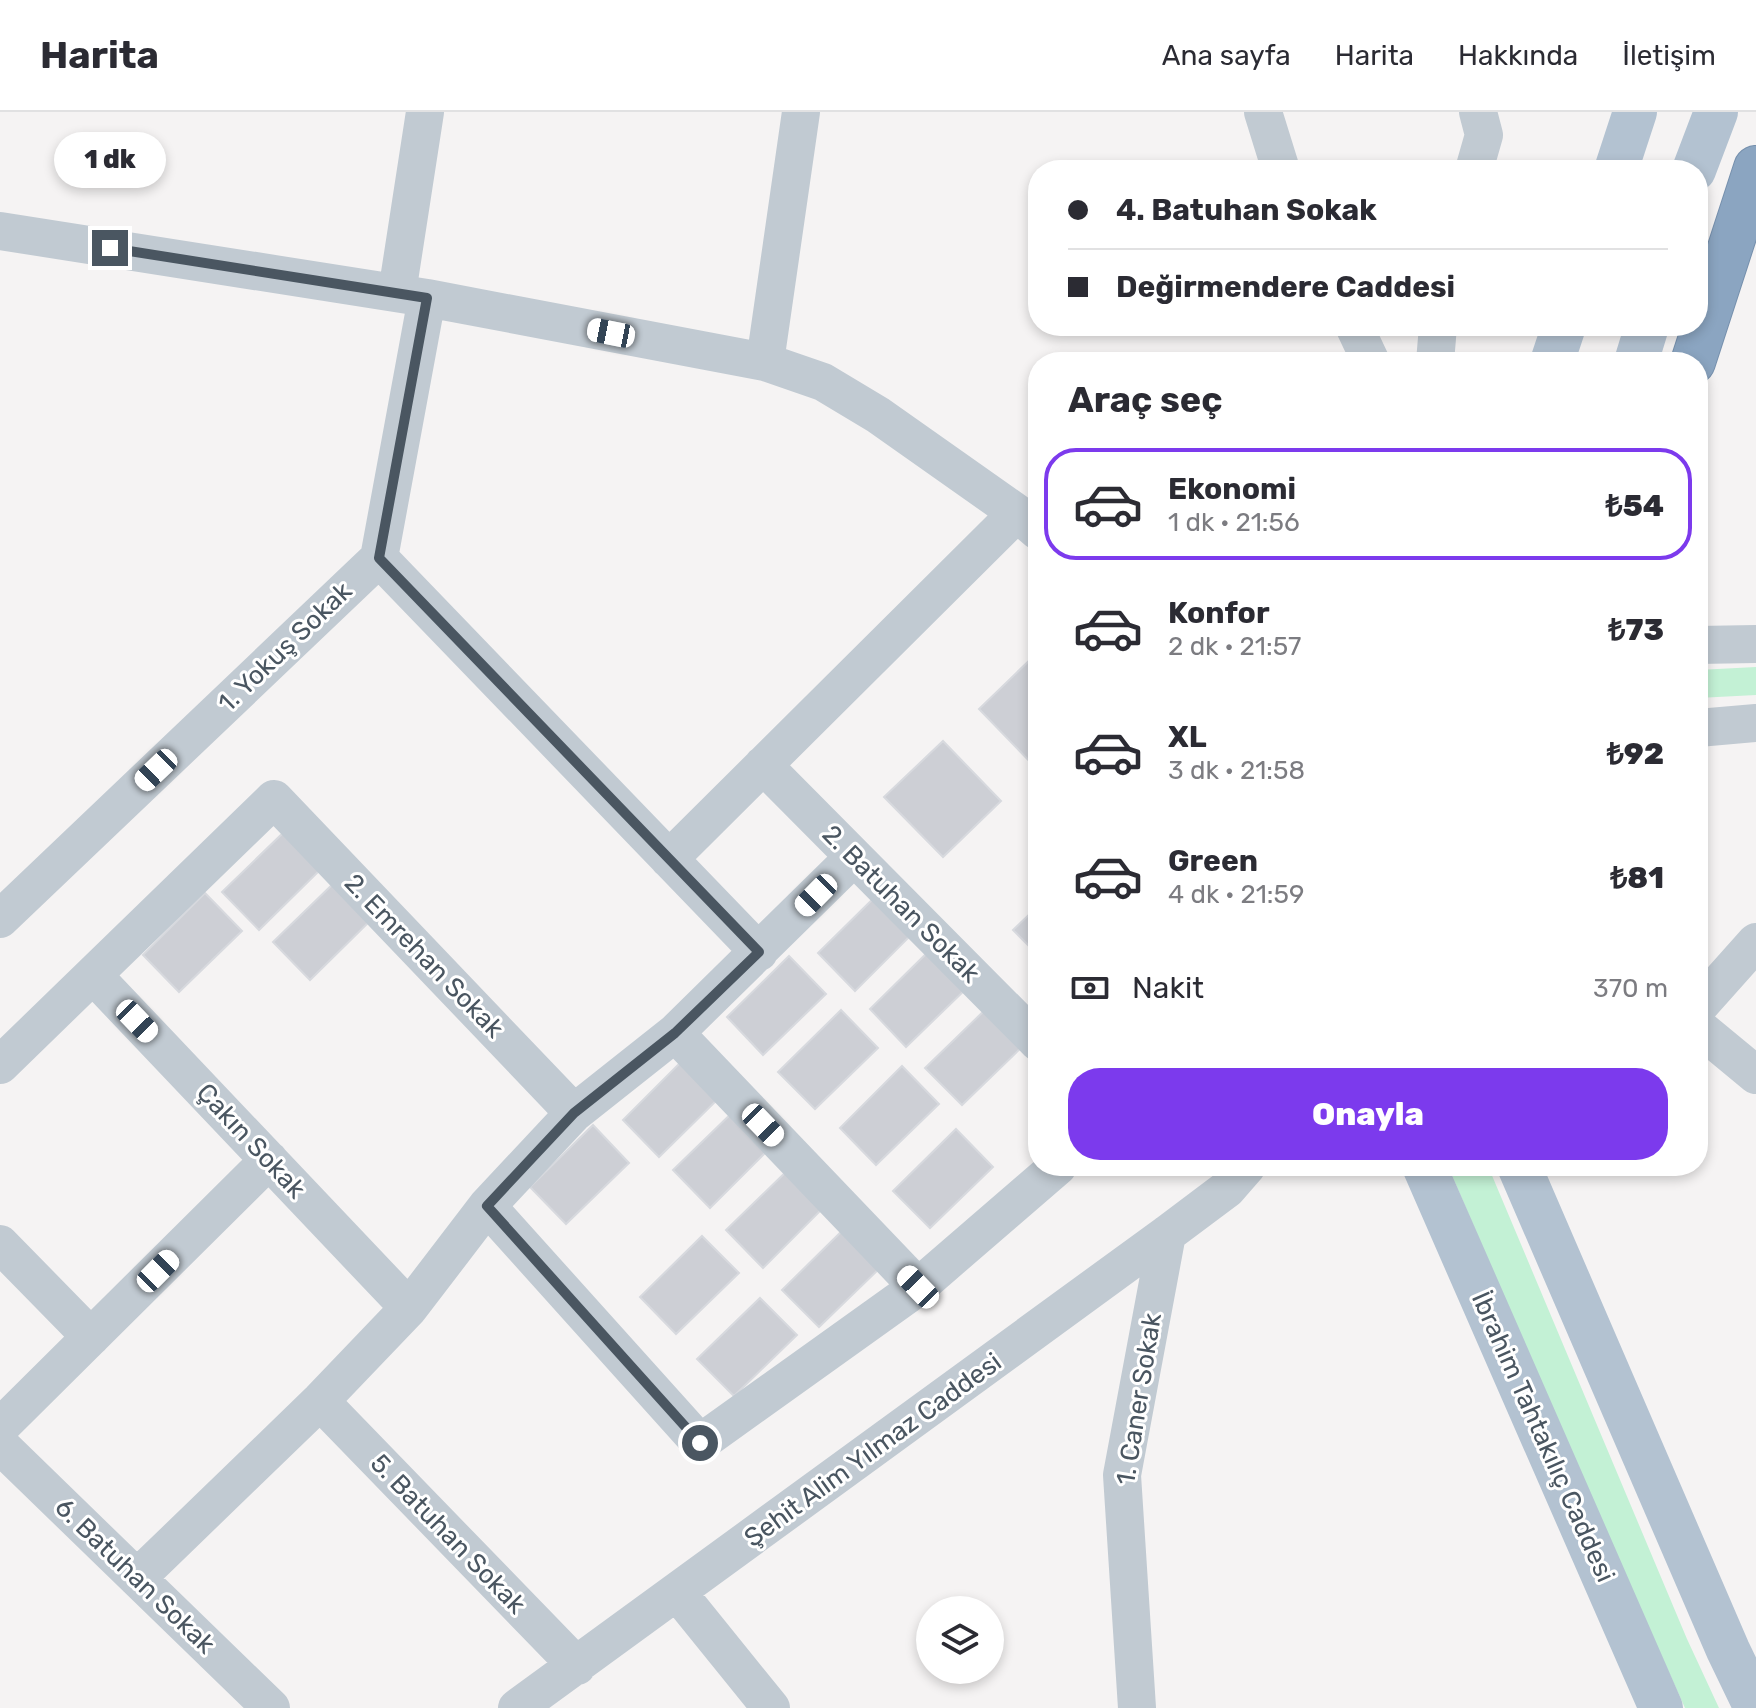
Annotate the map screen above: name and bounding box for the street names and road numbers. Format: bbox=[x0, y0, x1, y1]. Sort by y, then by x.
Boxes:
street label: 1. Yokuş Sokak bbox=[212, 575, 359, 718]
street label: 2. Batuhan Sokak bbox=[816, 819, 987, 990]
street label: 2. Emrehan Sokak bbox=[338, 868, 510, 1045]
street label: Çakın Sokak bbox=[190, 1077, 312, 1205]
street label: İbrahim Tahtakılıç Caddesi bbox=[1465, 1287, 1621, 1587]
street label: 1. Caner Sokak bbox=[1110, 1310, 1168, 1487]
street label: Şehit Alim Yılmaz Caddesi bbox=[738, 1346, 1008, 1554]
street label: 5. Batuhan Sokak bbox=[364, 1448, 532, 1621]
street label: 6. Batuhan Sokak bbox=[49, 1492, 222, 1661]

